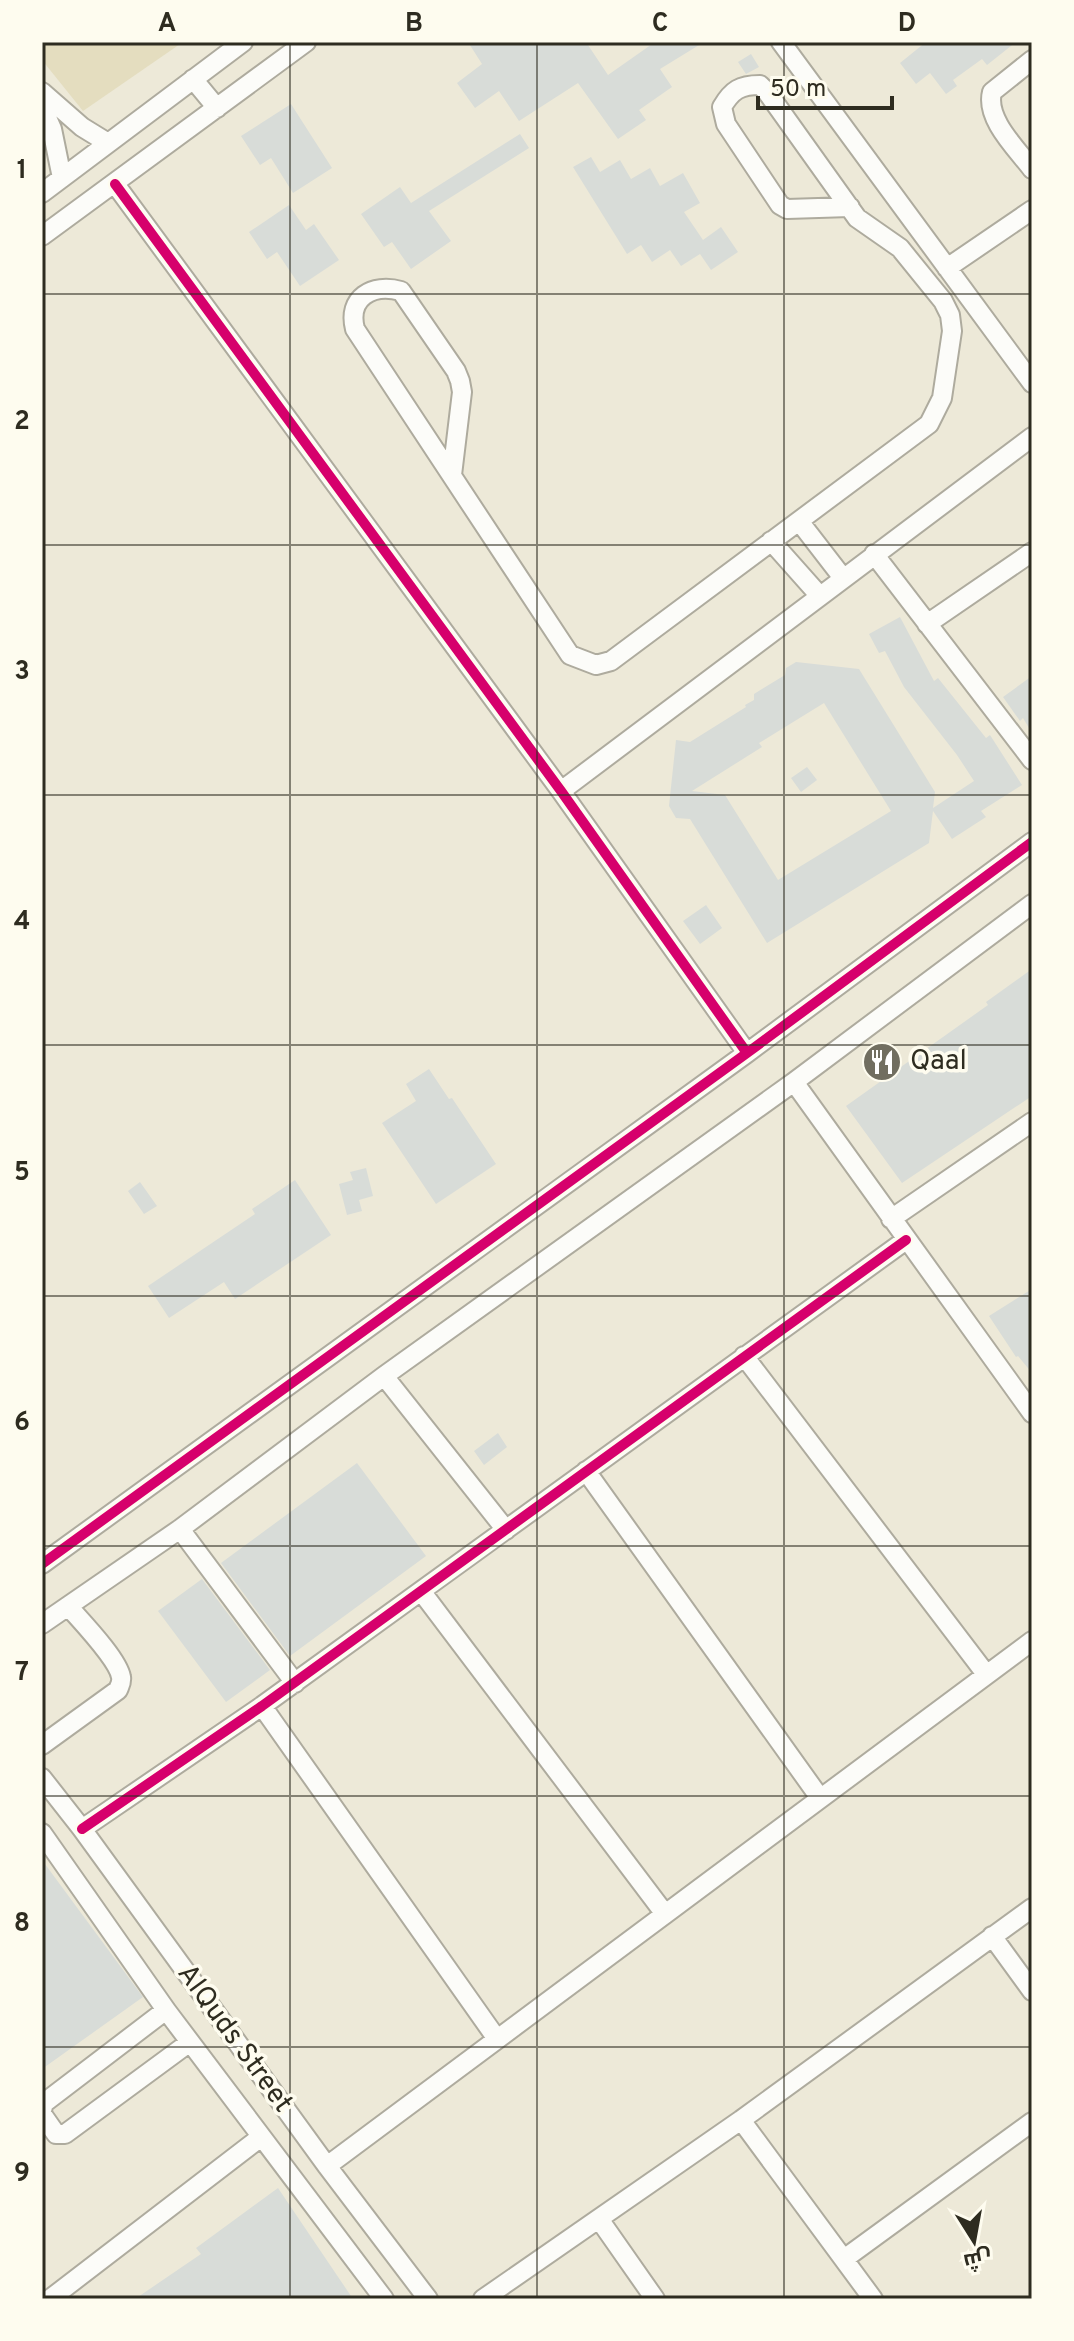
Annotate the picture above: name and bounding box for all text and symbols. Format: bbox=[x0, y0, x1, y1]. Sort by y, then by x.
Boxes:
text: A bbox=[158, 8, 176, 41]
text: B bbox=[405, 8, 423, 41]
text: C bbox=[652, 8, 668, 41]
text: D bbox=[898, 8, 916, 41]
scale bar bbox=[758, 60, 892, 110]
text: 50 m bbox=[770, 75, 826, 105]
text: 1 bbox=[17, 155, 27, 188]
text: 2 bbox=[14, 406, 30, 439]
text: 3 bbox=[14, 656, 30, 689]
text: 4 bbox=[14, 906, 30, 939]
restaurant icon: Qaal bbox=[861, 1041, 903, 1083]
place label: Qaal bbox=[910, 1044, 967, 1080]
text: 5 bbox=[14, 1157, 30, 1190]
text: 6 bbox=[14, 1407, 30, 1440]
text: 7 bbox=[15, 1657, 29, 1690]
text: 8 bbox=[14, 1908, 30, 1941]
street label: AlQuds Street bbox=[168, 1958, 300, 2120]
text: 9 bbox=[14, 2158, 30, 2191]
north arrow bbox=[934, 2201, 1014, 2281]
text: ش bbox=[961, 2242, 994, 2274]

